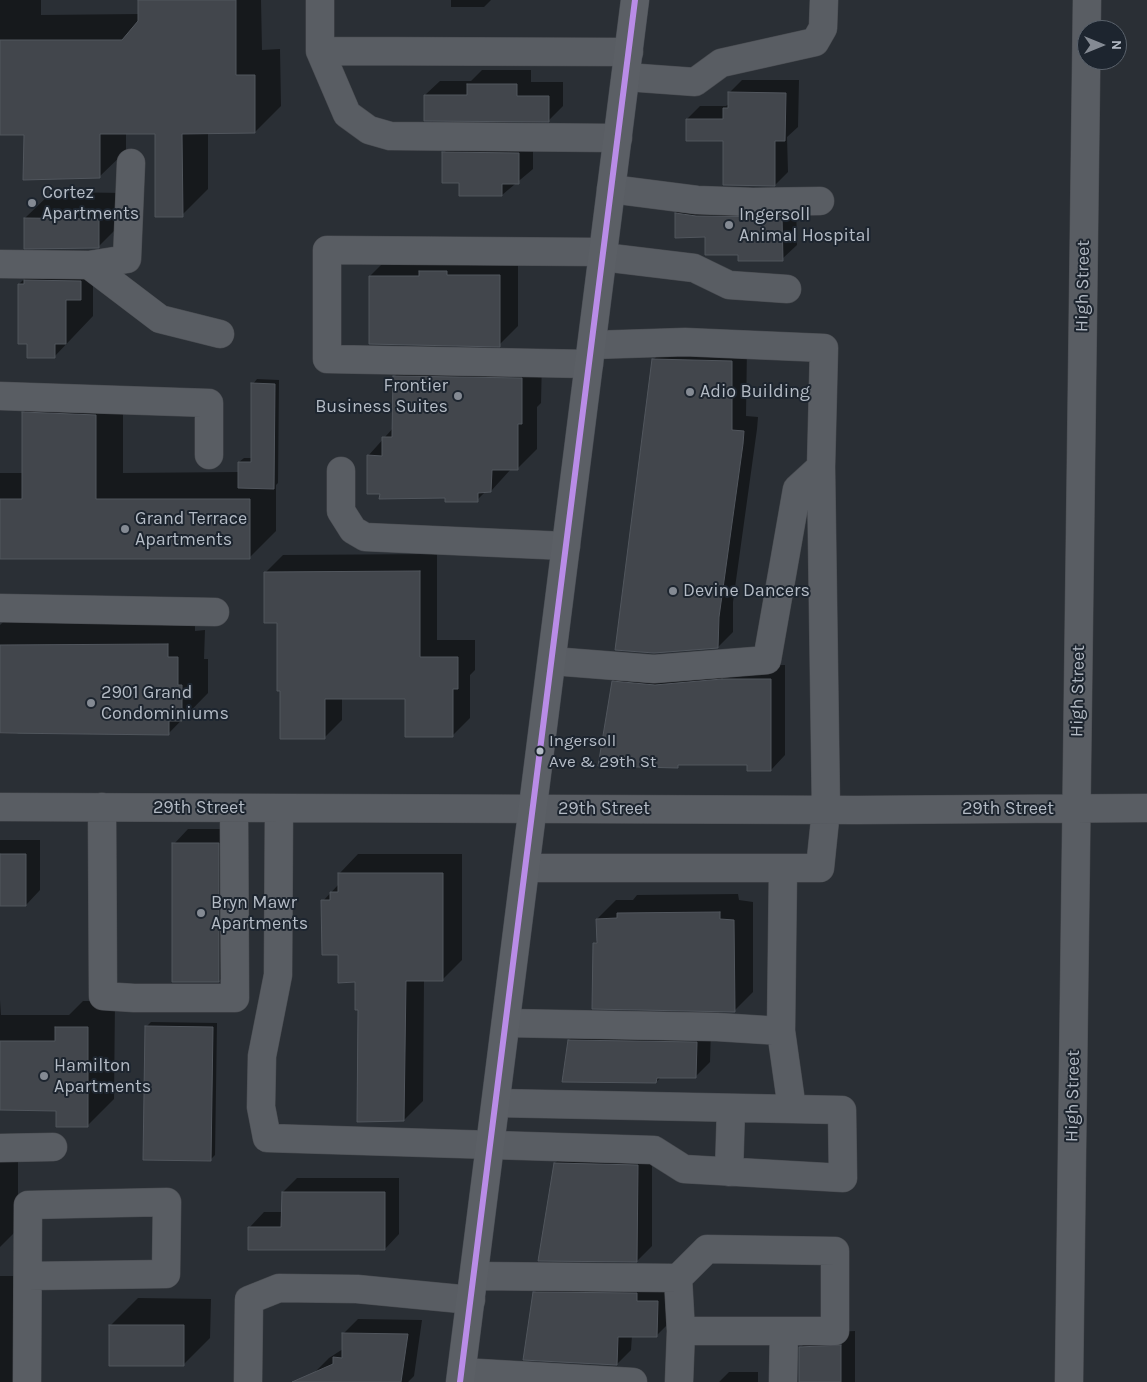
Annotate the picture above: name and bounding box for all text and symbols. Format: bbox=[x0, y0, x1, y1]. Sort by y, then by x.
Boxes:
north arrow bbox=[1077, 20, 1127, 70]
text: N bbox=[1108, 40, 1125, 50]
place label: Cortez Apartments bbox=[42, 182, 139, 224]
marker: Cortez Apartments bbox=[26, 197, 38, 209]
place label: Ingersoll Animal Hospital bbox=[739, 204, 871, 246]
marker: Ingersoll Animal Hospital bbox=[723, 219, 735, 231]
street label: High Street bbox=[1071, 240, 1095, 332]
place label: Frontier Business Suites bbox=[315, 375, 448, 418]
place label: Adio Building bbox=[700, 381, 810, 403]
marker: Adio Building bbox=[684, 386, 696, 398]
marker: Frontier Business Suites bbox=[452, 390, 464, 402]
place label: Grand Terrace Apartments bbox=[135, 508, 247, 550]
marker: Grand Terrace Apartments bbox=[119, 523, 131, 535]
place label: Devine Dancers bbox=[683, 580, 810, 602]
marker: Devine Dancers bbox=[667, 585, 679, 597]
street label: High Street bbox=[1066, 645, 1090, 737]
place label: 2901 Grand Condominiums bbox=[101, 682, 229, 724]
marker: 2901 Grand Condominiums bbox=[85, 697, 97, 709]
place label: Ingersoll Ave & 29th St bbox=[549, 731, 656, 771]
marker: Ingersoll Ave & 29th St bbox=[535, 746, 545, 756]
street label: 29th Street bbox=[153, 797, 245, 819]
street label: 29th Street bbox=[558, 798, 650, 820]
street label: 29th Street bbox=[962, 798, 1054, 820]
place label: Bryn Mawr Apartments bbox=[211, 892, 308, 934]
marker: Bryn Mawr Apartments bbox=[195, 907, 207, 919]
street label: High Street bbox=[1061, 1050, 1085, 1142]
place label: Hamilton Apartments bbox=[54, 1055, 151, 1098]
marker: Hamilton Apartments bbox=[38, 1070, 50, 1082]

